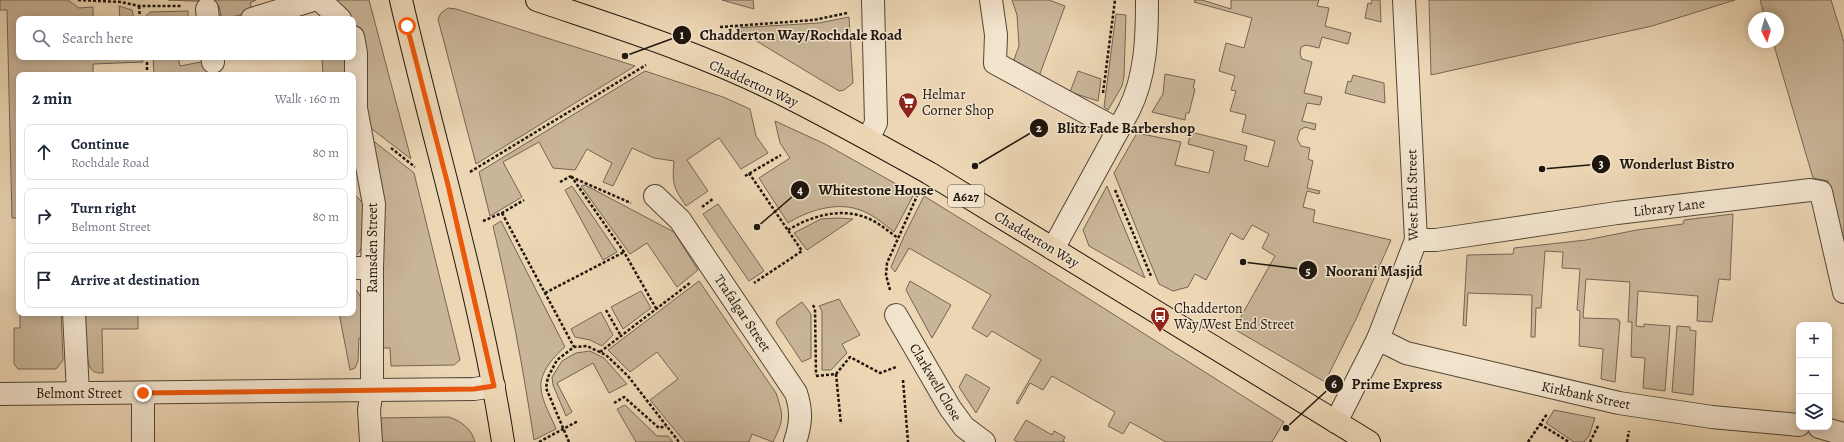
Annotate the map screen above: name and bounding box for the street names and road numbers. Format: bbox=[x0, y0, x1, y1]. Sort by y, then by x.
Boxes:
street label: Chadderton Way bbox=[706, 55, 802, 112]
street label: West End Street bbox=[1402, 149, 1423, 242]
road number: A627 bbox=[948, 185, 984, 207]
street label: Library Lane bbox=[1632, 194, 1706, 221]
street label: Ramsden Street bbox=[363, 202, 382, 293]
street label: Chadderton Way bbox=[991, 207, 1083, 273]
street label: Trafalgar Street bbox=[710, 271, 776, 356]
street label: Clarkwell Close bbox=[905, 340, 966, 425]
street label: Kirkbank Street bbox=[1540, 377, 1633, 414]
street label: Belmont Street bbox=[36, 384, 122, 403]

